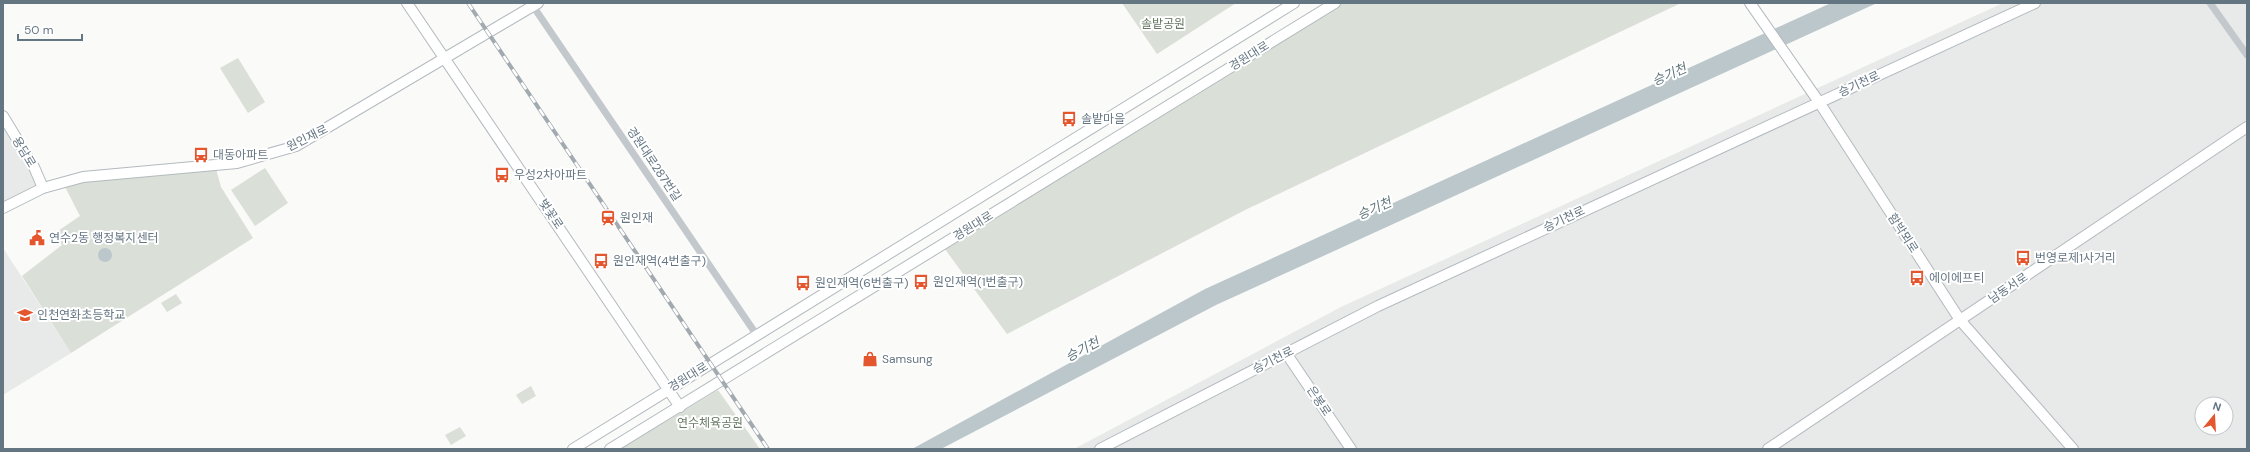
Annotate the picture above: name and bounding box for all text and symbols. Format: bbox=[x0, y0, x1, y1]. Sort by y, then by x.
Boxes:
scale bar bbox=[18, 16, 82, 42]
park label: 솔밭공원 bbox=[1141, 16, 1185, 32]
text: 50 m bbox=[24, 22, 53, 38]
street label: 경원대로 bbox=[1226, 38, 1272, 74]
water label: 승기천 bbox=[1649, 59, 1690, 90]
street label: 승기천로 bbox=[1836, 67, 1882, 101]
bus stop icon: 솔밭마을 bbox=[1060, 110, 1078, 128]
place label: 솔밭마을 bbox=[1081, 111, 1125, 127]
street label: 원인재로 bbox=[284, 121, 330, 155]
street label: 경원대로287번길 bbox=[623, 124, 685, 204]
street label: 용담로 bbox=[9, 134, 39, 170]
bus stop icon: 대동아파트 bbox=[192, 146, 210, 164]
place label: 대동아파트 bbox=[213, 147, 268, 163]
bus stop icon: 우성2차아파트 bbox=[493, 166, 511, 184]
place label: 우성2차아파트 bbox=[514, 167, 587, 183]
water label: 승기천 bbox=[1354, 193, 1395, 224]
street label: 벚꽃로 bbox=[535, 196, 567, 232]
street label: 승기천로 bbox=[1541, 202, 1587, 236]
street label: 경원대로 bbox=[950, 208, 996, 244]
station icon: 원인재 bbox=[599, 209, 617, 227]
place label: 원인재 bbox=[620, 210, 653, 226]
street label: 함박뫼로 bbox=[1884, 210, 1922, 256]
public building icon: 연수2동 행정복지센터 bbox=[28, 229, 46, 247]
place label: 연수2동 행정복지센터 bbox=[49, 230, 158, 246]
bus stop icon: 번영로제1사거리 bbox=[2014, 249, 2032, 267]
place label: 번영로제1사거리 bbox=[2035, 250, 2116, 266]
bus stop icon: 원인재역(4번출구) bbox=[592, 252, 610, 270]
place label: 원인재역(4번출구) bbox=[613, 253, 706, 269]
bus stop icon: 에이에프티 bbox=[1908, 269, 1926, 287]
street label: 남동서로 bbox=[1985, 269, 2031, 307]
place label: 에이에프티 bbox=[1929, 270, 1984, 286]
bus stop icon: 원인재역(1번출구) bbox=[912, 273, 930, 291]
bus stop icon: 원인재역(6번출구) bbox=[794, 274, 812, 292]
place label: 원인재역(1번출구) bbox=[933, 274, 1023, 290]
place label: 원인재역(6번출구) bbox=[815, 275, 908, 291]
school or university icon: 인천연화초등학교 bbox=[16, 306, 34, 324]
place label: 인천연화초등학교 bbox=[37, 307, 125, 323]
water label: 승기천 bbox=[1062, 333, 1103, 365]
street label: 승기천로 bbox=[1250, 343, 1296, 377]
shop icon: Samsung bbox=[861, 350, 879, 368]
place label: Samsung bbox=[882, 351, 933, 367]
street label: 경원대로 bbox=[665, 359, 711, 395]
street label: 은봉로 bbox=[1303, 383, 1335, 419]
north arrow bbox=[2194, 396, 2234, 436]
text: N bbox=[2211, 399, 2223, 414]
park label: 연수체육공원 bbox=[677, 415, 743, 431]

